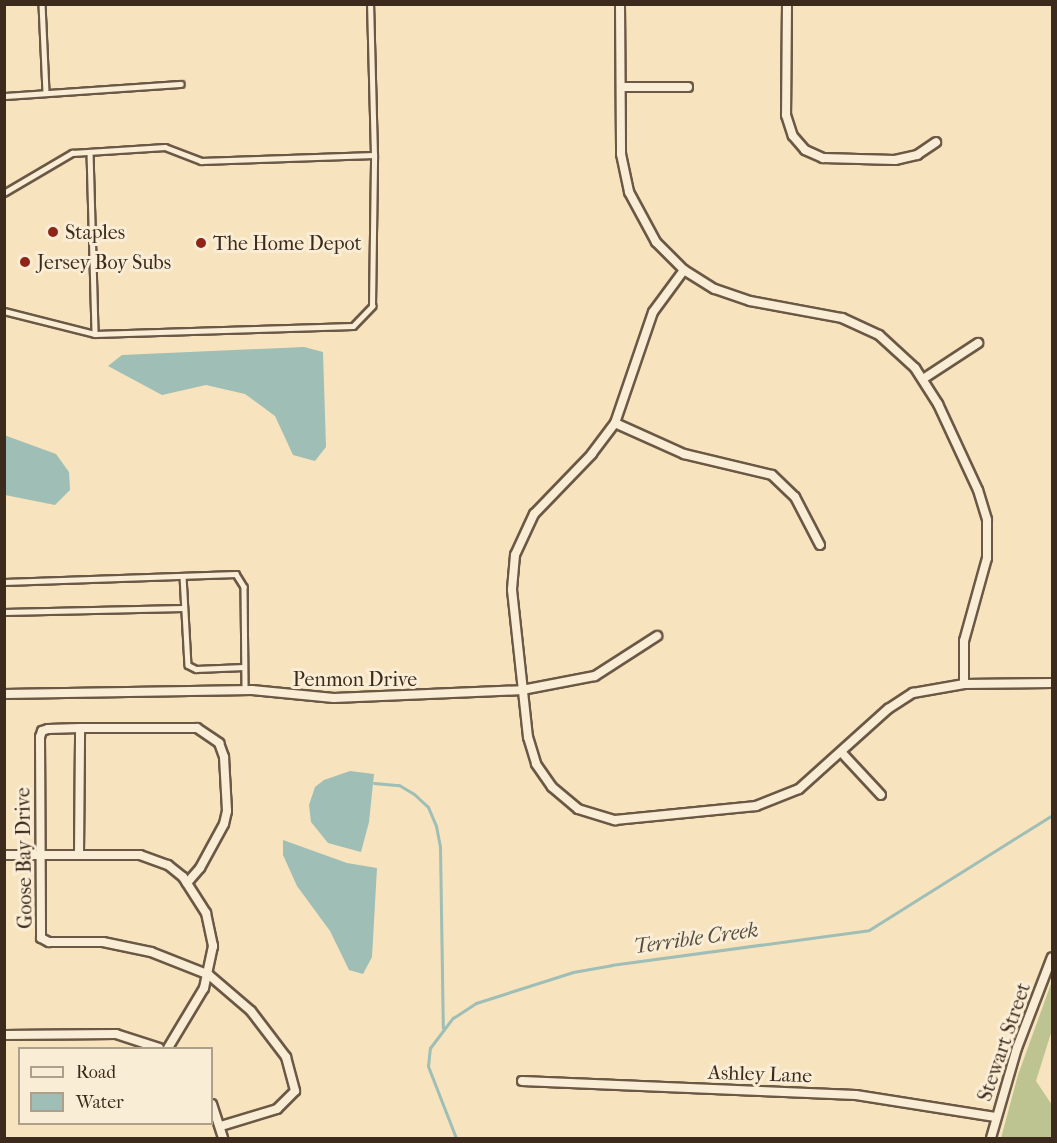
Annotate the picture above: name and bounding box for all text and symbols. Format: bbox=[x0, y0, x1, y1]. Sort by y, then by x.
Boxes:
place label: Staples bbox=[65, 220, 125, 244]
marker: Staples bbox=[46, 225, 60, 239]
place label: The Home Depot bbox=[213, 231, 362, 255]
marker: The Home Depot bbox=[194, 236, 208, 250]
place label: Jersey Boy Subs bbox=[37, 250, 171, 274]
marker: Jersey Boy Subs bbox=[18, 255, 32, 269]
street label: Penmon Drive bbox=[293, 667, 417, 691]
street label: Goose Bay Drive bbox=[11, 787, 37, 929]
water label: Terrible Creek bbox=[632, 917, 760, 959]
street label: Stewart Street bbox=[972, 980, 1036, 1104]
legend bbox=[18, 1047, 213, 1125]
street label: Ashley Lane bbox=[708, 1060, 812, 1088]
text: Road bbox=[76, 1062, 116, 1083]
text: Water bbox=[76, 1092, 124, 1113]

